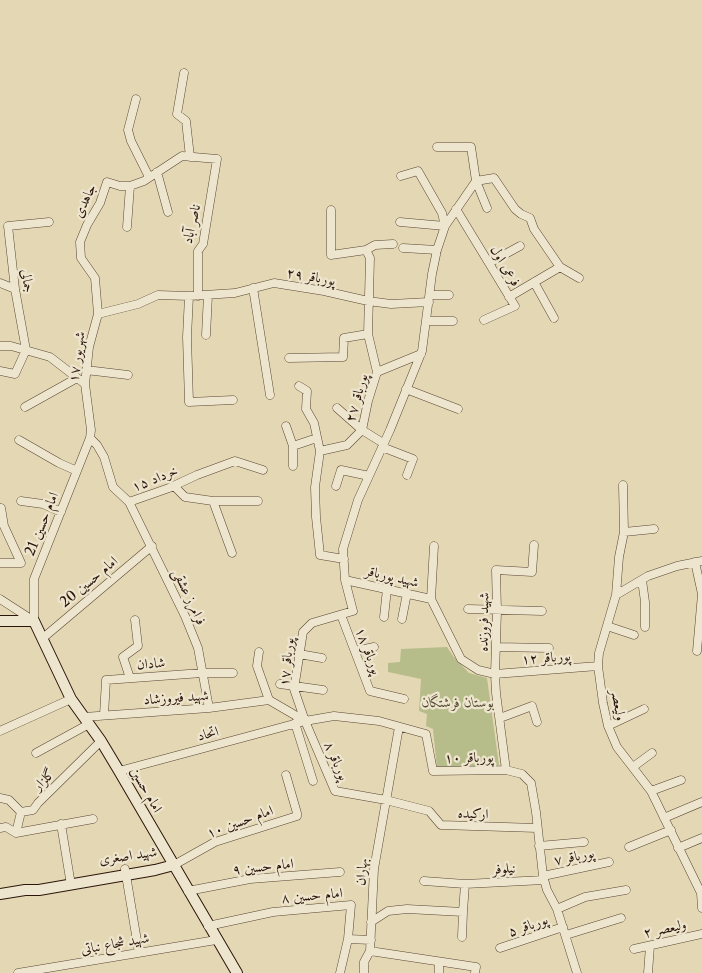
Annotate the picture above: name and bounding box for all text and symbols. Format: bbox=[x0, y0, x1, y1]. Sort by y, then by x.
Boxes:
street label: جاهدی bbox=[70, 181, 100, 221]
street label: ناصر آباد bbox=[179, 203, 205, 245]
street label: فرعی اول bbox=[486, 242, 524, 290]
street label: پورباقر ۲۹ bbox=[285, 264, 337, 290]
street label: جمالی bbox=[17, 268, 37, 294]
street label: ۱۷ شهریور bbox=[65, 331, 89, 383]
street label: پورباقر ۲۷ bbox=[342, 372, 372, 424]
street label: ۱۵ خرداد bbox=[130, 463, 180, 495]
street label: امام حسین 21 bbox=[22, 490, 62, 558]
street label: امام حسین 20 bbox=[57, 553, 121, 611]
street label: شهید پورباقر bbox=[364, 563, 420, 591]
street label: فرامرز عشقی bbox=[169, 566, 209, 628]
street label: شهید فروزنده bbox=[475, 592, 493, 652]
street label: پورباقر ۱۸ bbox=[351, 625, 385, 677]
street label: پورباقر ۱۷ bbox=[276, 637, 298, 687]
street label: پورباقر ۱۲ bbox=[521, 648, 571, 668]
street label: شادان bbox=[136, 655, 166, 673]
street label: شهید فیروزشاد bbox=[143, 687, 209, 709]
street label: ولیعصر bbox=[607, 688, 629, 722]
park label: بوستان فرشتگان bbox=[422, 695, 494, 711]
street label: اتحاد bbox=[195, 723, 221, 745]
street label: پورباقر ۸ bbox=[320, 739, 352, 783]
street label: پورباقر ۱۰ bbox=[444, 749, 494, 767]
street label: امام حسین bbox=[126, 764, 166, 816]
street label: گلزار bbox=[29, 765, 59, 795]
street label: امام حسین ۱۰ bbox=[204, 802, 276, 842]
street label: ارکیده bbox=[457, 805, 489, 823]
street label: شهید اصغری bbox=[98, 844, 158, 868]
street label: پورباقر ۷ bbox=[552, 845, 596, 869]
street label: امام حسین ۹ bbox=[232, 855, 294, 879]
street label: بهاران bbox=[352, 858, 372, 886]
street label: نیلوفر bbox=[492, 860, 516, 878]
street label: امام حسین ۸ bbox=[281, 885, 343, 907]
street label: پورباقر ۵ bbox=[506, 911, 550, 941]
street label: ولیعصر ۲ bbox=[642, 916, 688, 942]
street label: شهید شجاع نباتی bbox=[80, 930, 150, 958]

